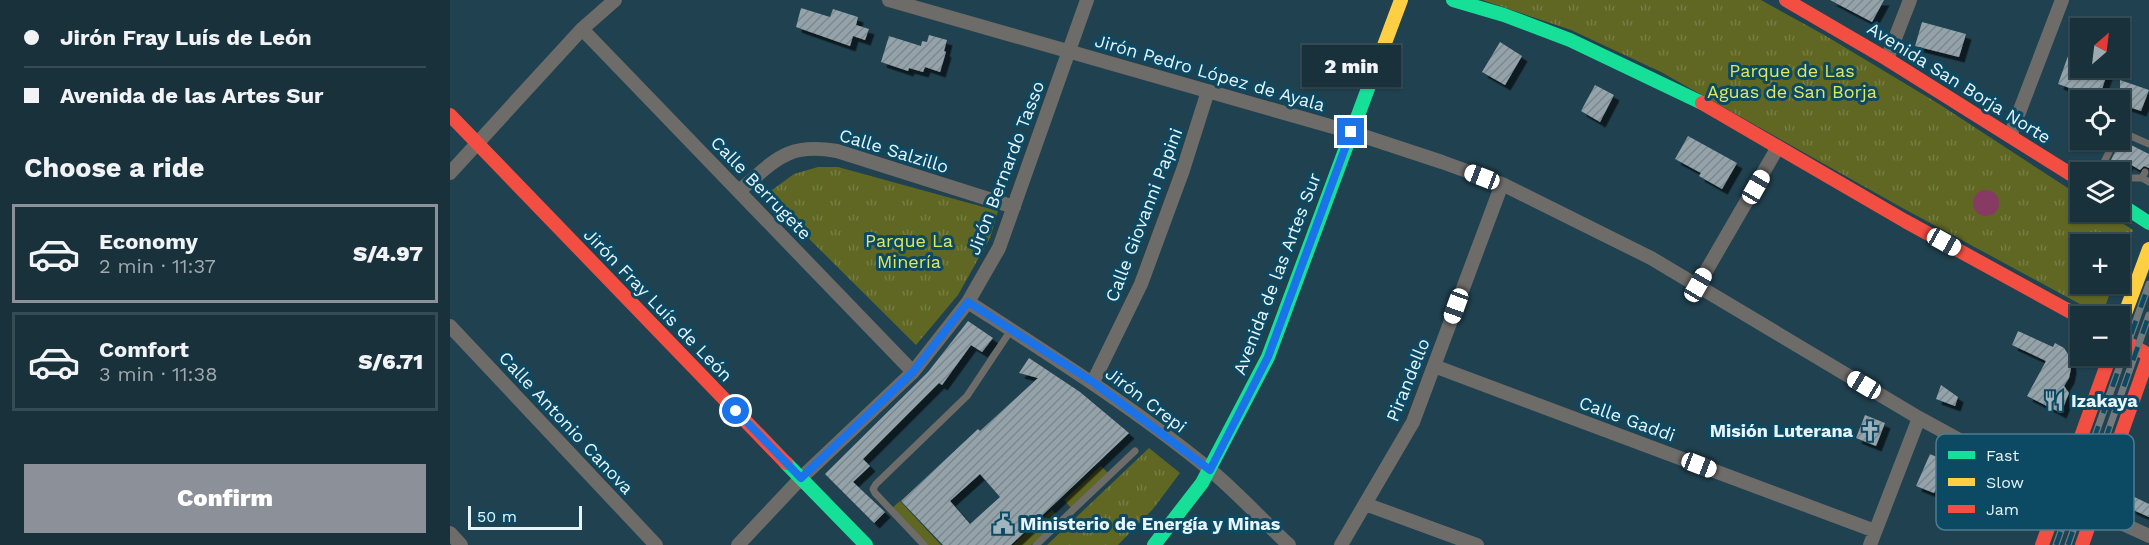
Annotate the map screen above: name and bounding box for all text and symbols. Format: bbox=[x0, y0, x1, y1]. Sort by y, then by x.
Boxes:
street label: Avenida San Borja Norte bbox=[1864, 17, 2055, 148]
north arrow bbox=[2070, 18, 2130, 78]
map controls bbox=[2070, 18, 2130, 366]
text: Jirón Fray Luís de León bbox=[60, 25, 312, 50]
street label: Jirón Pedro López de Ayala bbox=[1093, 30, 1328, 115]
callout: 2 min bbox=[1302, 45, 1400, 87]
text: 2 min bbox=[1324, 54, 1379, 78]
park label: Parque de Las Aguas de San Borja bbox=[1707, 60, 1877, 102]
street label: Jirón Bernardo Tasso bbox=[963, 78, 1048, 258]
text: Avenida de las Artes Sur bbox=[60, 83, 324, 108]
button: locate bbox=[2070, 90, 2130, 150]
route end bbox=[1337, 118, 1364, 145]
street label: Calle Salzillo bbox=[837, 124, 951, 177]
street label: Calle Giovanni Papini bbox=[1101, 125, 1186, 305]
street label: Calle Berrugete bbox=[707, 132, 816, 244]
text: Choose a ride bbox=[24, 152, 204, 184]
car bbox=[1462, 162, 1502, 192]
button: layers bbox=[2070, 162, 2130, 222]
car bbox=[1739, 167, 1773, 207]
street label: Avenida de las Artes Sur bbox=[1228, 170, 1325, 378]
street label: Jirón Fray Luís de León bbox=[580, 224, 737, 386]
car bbox=[1924, 225, 1964, 259]
icon: car bbox=[27, 227, 81, 281]
text: Economy bbox=[99, 229, 198, 254]
park label: Parque La Minería bbox=[865, 230, 953, 272]
button: + bbox=[2070, 234, 2130, 294]
text: S/4.97 bbox=[353, 241, 423, 266]
text: 2 min · 11:37 bbox=[99, 254, 216, 278]
car bbox=[1681, 265, 1715, 305]
car bbox=[1441, 286, 1471, 326]
button: − bbox=[2070, 306, 2130, 366]
icon: car bbox=[27, 335, 81, 389]
street label: Pirandello bbox=[1381, 335, 1434, 424]
text: Comfort bbox=[99, 337, 189, 362]
street label: Calle Antonio Canova bbox=[495, 347, 638, 498]
text: S/6.71 bbox=[358, 349, 423, 374]
text: 3 min · 11:38 bbox=[99, 362, 218, 386]
street label: Jirón Crepi bbox=[1102, 362, 1191, 437]
car bbox=[1844, 368, 1884, 402]
restaurant icon: Izakaya bbox=[2042, 389, 2066, 413]
place label: Izakaya bbox=[2071, 390, 2138, 411]
street label: Calle Gaddi bbox=[1576, 391, 1678, 446]
route start bbox=[722, 397, 749, 424]
church icon: Misión Luterana bbox=[1858, 419, 1882, 443]
place label: Misión Luterana bbox=[1710, 420, 1854, 441]
legend bbox=[1936, 434, 2134, 530]
text: Fast bbox=[1986, 446, 2019, 465]
car bbox=[1679, 450, 1719, 480]
button: Confirm bbox=[24, 464, 426, 533]
text: Slow bbox=[1986, 473, 2024, 492]
text: Jam bbox=[1986, 500, 2019, 519]
scale bar bbox=[468, 503, 582, 530]
text: 50 m bbox=[477, 507, 517, 526]
public building icon: Ministerio de Energía y Minas bbox=[991, 512, 1015, 536]
place label: Ministerio de Energía y Minas bbox=[1020, 513, 1281, 534]

